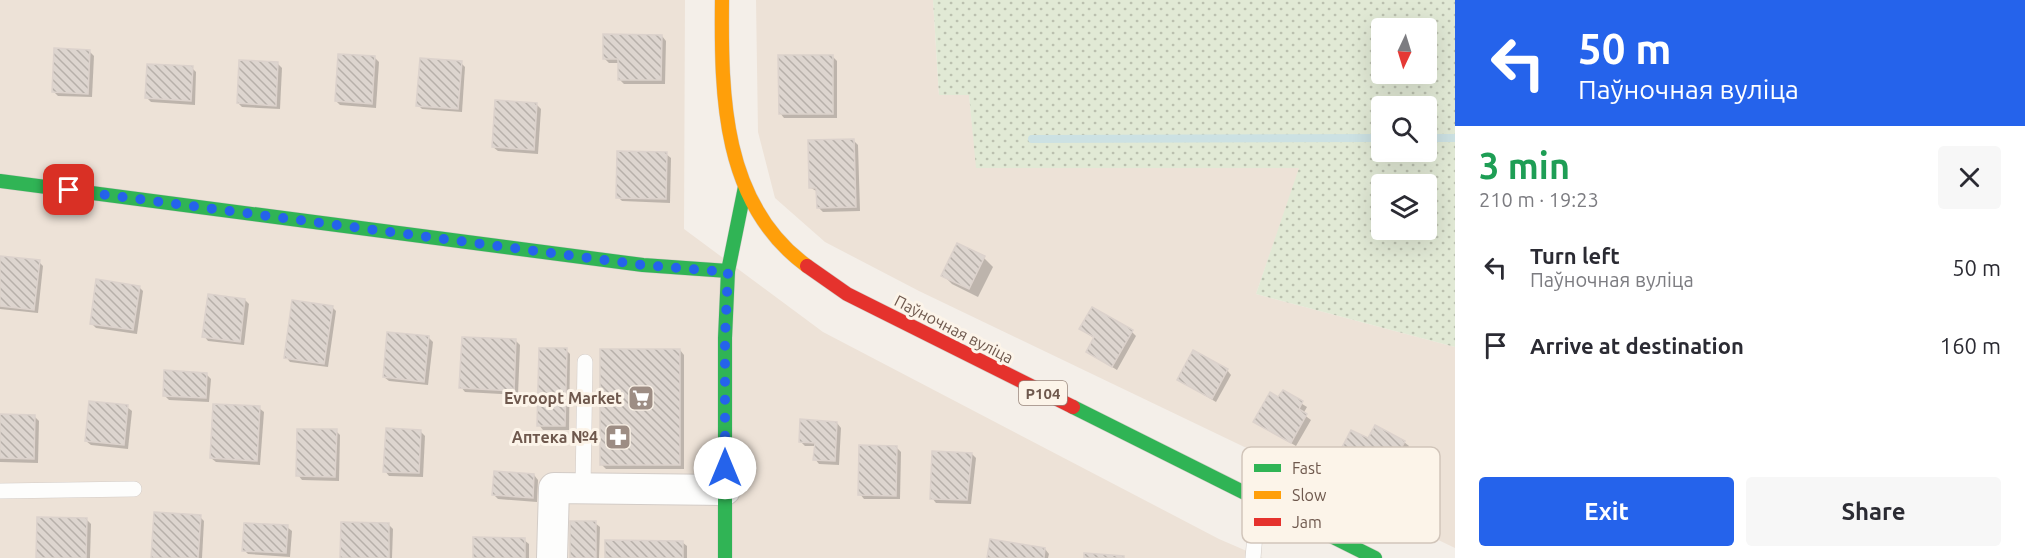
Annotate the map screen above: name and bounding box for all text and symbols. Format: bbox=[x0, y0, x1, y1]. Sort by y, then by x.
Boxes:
north arrow bbox=[1371, 18, 1437, 84]
map controls bbox=[1371, 18, 1437, 240]
icon: left bbox=[1479, 24, 1557, 102]
text: 50 m bbox=[1578, 25, 1672, 72]
text: Паўночная вуліца bbox=[1578, 74, 1799, 104]
button: search bbox=[1371, 96, 1437, 162]
text: 3 min bbox=[1479, 145, 1570, 186]
button: close bbox=[1938, 146, 2001, 209]
pin bbox=[43, 164, 94, 215]
icon: arrive bbox=[52, 173, 85, 206]
button: layers bbox=[1371, 174, 1437, 240]
text: 210 m · 19:23 bbox=[1479, 188, 1599, 211]
text: Turn left bbox=[1530, 243, 1620, 268]
icon: left bbox=[1479, 251, 1512, 284]
text: 50 m bbox=[1952, 255, 2001, 280]
text: Паўночная вуліца bbox=[1530, 268, 1694, 291]
street label: Паўночная вуліца bbox=[892, 291, 1016, 367]
icon: arrive bbox=[1479, 329, 1512, 362]
text: Arrive at destination bbox=[1530, 333, 1744, 358]
text: 160 m bbox=[1940, 333, 2001, 358]
road number: Р104 bbox=[1019, 381, 1067, 405]
supermarket icon: Evroopt Market bbox=[626, 383, 656, 413]
place label: Evroopt Market bbox=[504, 389, 622, 407]
pharmacy icon: Аптека №4 bbox=[603, 422, 633, 452]
place label: Аптека №4 bbox=[512, 428, 598, 446]
position arrow bbox=[693, 436, 757, 500]
legend bbox=[1242, 447, 1440, 543]
text: Fast bbox=[1292, 459, 1322, 477]
button: Exit bbox=[1479, 477, 1734, 546]
button: Share bbox=[1746, 477, 2001, 546]
text: Slow bbox=[1292, 486, 1327, 504]
text: Jam bbox=[1292, 513, 1322, 531]

